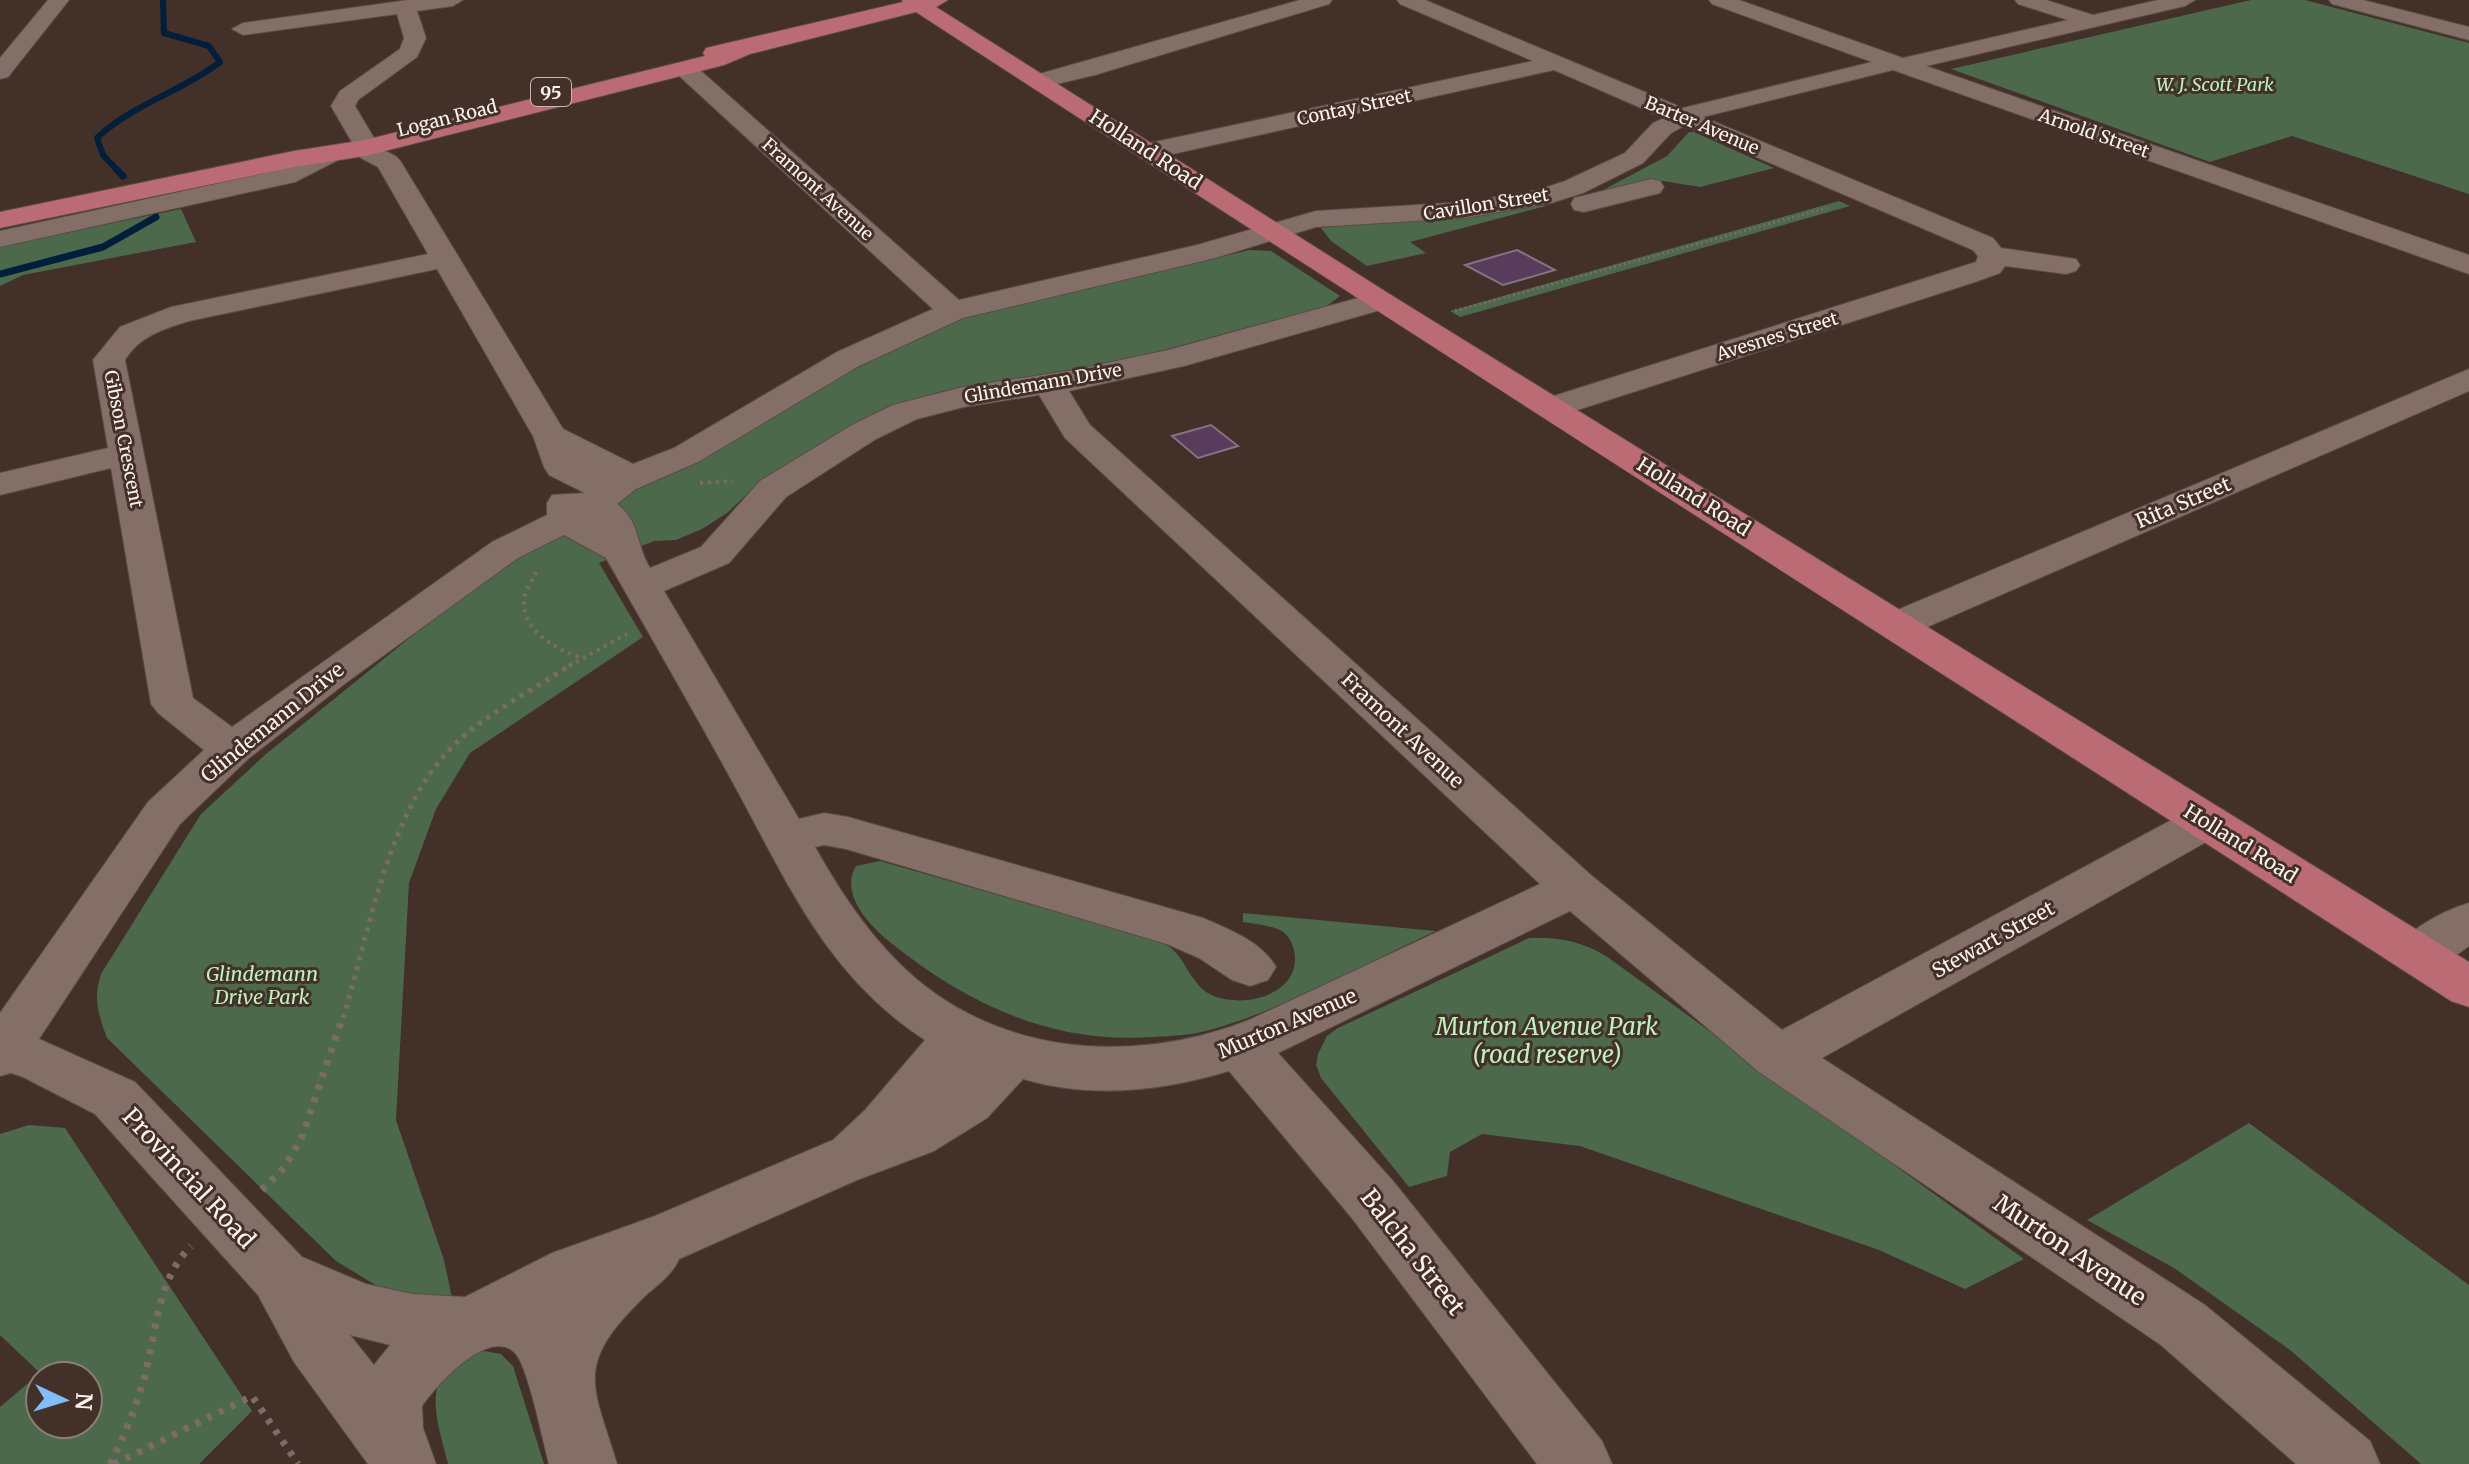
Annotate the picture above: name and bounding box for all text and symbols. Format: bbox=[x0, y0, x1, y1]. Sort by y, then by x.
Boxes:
park label: W. J. Scott Park bbox=[2156, 73, 2274, 96]
road number: 95 bbox=[531, 78, 571, 106]
street label: Contay Street bbox=[1295, 84, 1413, 130]
street label: Barter Avenue bbox=[1641, 91, 1763, 159]
street label: Logan Road bbox=[395, 94, 500, 142]
street label: Holland Road bbox=[1085, 103, 1207, 195]
street label: Arnold Street bbox=[2035, 103, 2152, 163]
street label: Framont Avenue bbox=[757, 133, 879, 245]
street label: Cavillon Street bbox=[1422, 183, 1550, 225]
street label: Avesnes Street bbox=[1712, 307, 1841, 366]
street label: Glindemann Drive bbox=[963, 358, 1123, 408]
street label: Gibson Crescent bbox=[99, 368, 149, 510]
street label: Holland Road bbox=[1633, 451, 1755, 541]
street label: Rita Street bbox=[2132, 471, 2234, 533]
street label: Glindemann Drive bbox=[195, 657, 349, 787]
street label: Framont Avenue bbox=[1337, 667, 1469, 793]
street label: Holland Road bbox=[2180, 798, 2302, 888]
street label: Stewart Street bbox=[1927, 895, 2059, 983]
park label: Glindemann Drive Park bbox=[206, 961, 318, 1009]
street label: Murton Avenue bbox=[1214, 983, 1360, 1063]
park label: Murton Avenue Park (road reserve) bbox=[1435, 1011, 1658, 1070]
street label: Provincial Road bbox=[116, 1101, 262, 1255]
street label: Balcha Street bbox=[1354, 1183, 1472, 1322]
street label: Murton Avenue bbox=[1988, 1187, 2152, 1313]
north arrow bbox=[24, 1360, 104, 1440]
text: N bbox=[69, 1392, 99, 1412]

